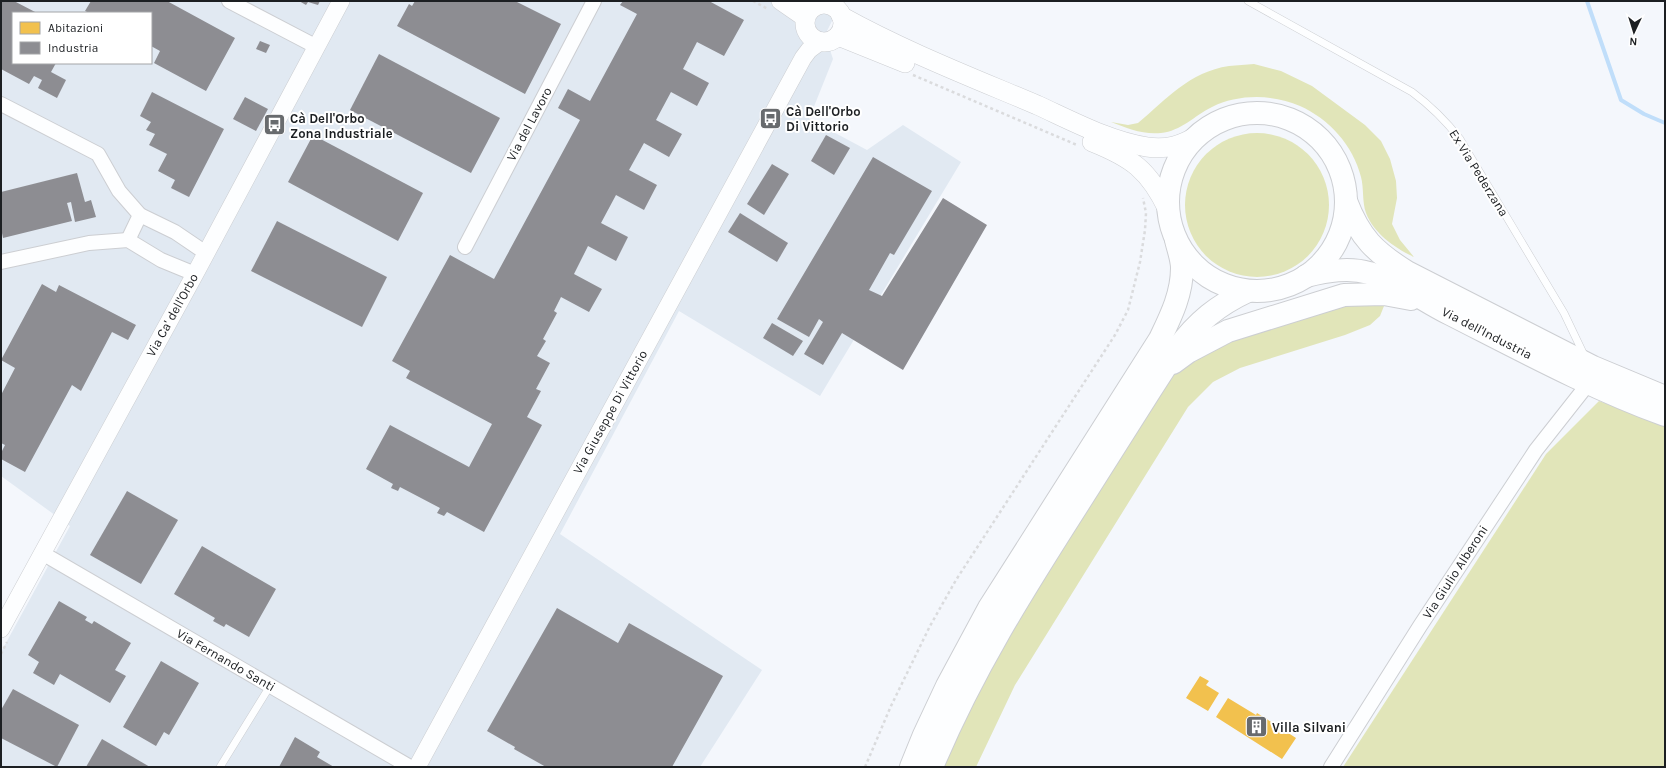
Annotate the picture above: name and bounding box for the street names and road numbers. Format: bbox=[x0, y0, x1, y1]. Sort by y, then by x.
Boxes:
street label: Via del Lavoro bbox=[503, 85, 555, 163]
street label: Ex Via Pederzana bbox=[1446, 127, 1512, 219]
street label: Via Ca' dell'Orbo bbox=[143, 271, 201, 359]
street label: Via dell'Industria bbox=[1439, 304, 1535, 362]
street label: Via Giuseppe Di Vittorio bbox=[570, 347, 650, 477]
street label: Via Giulio Alberoni bbox=[1419, 523, 1491, 621]
street label: Via Fernando Santi bbox=[174, 626, 278, 694]

